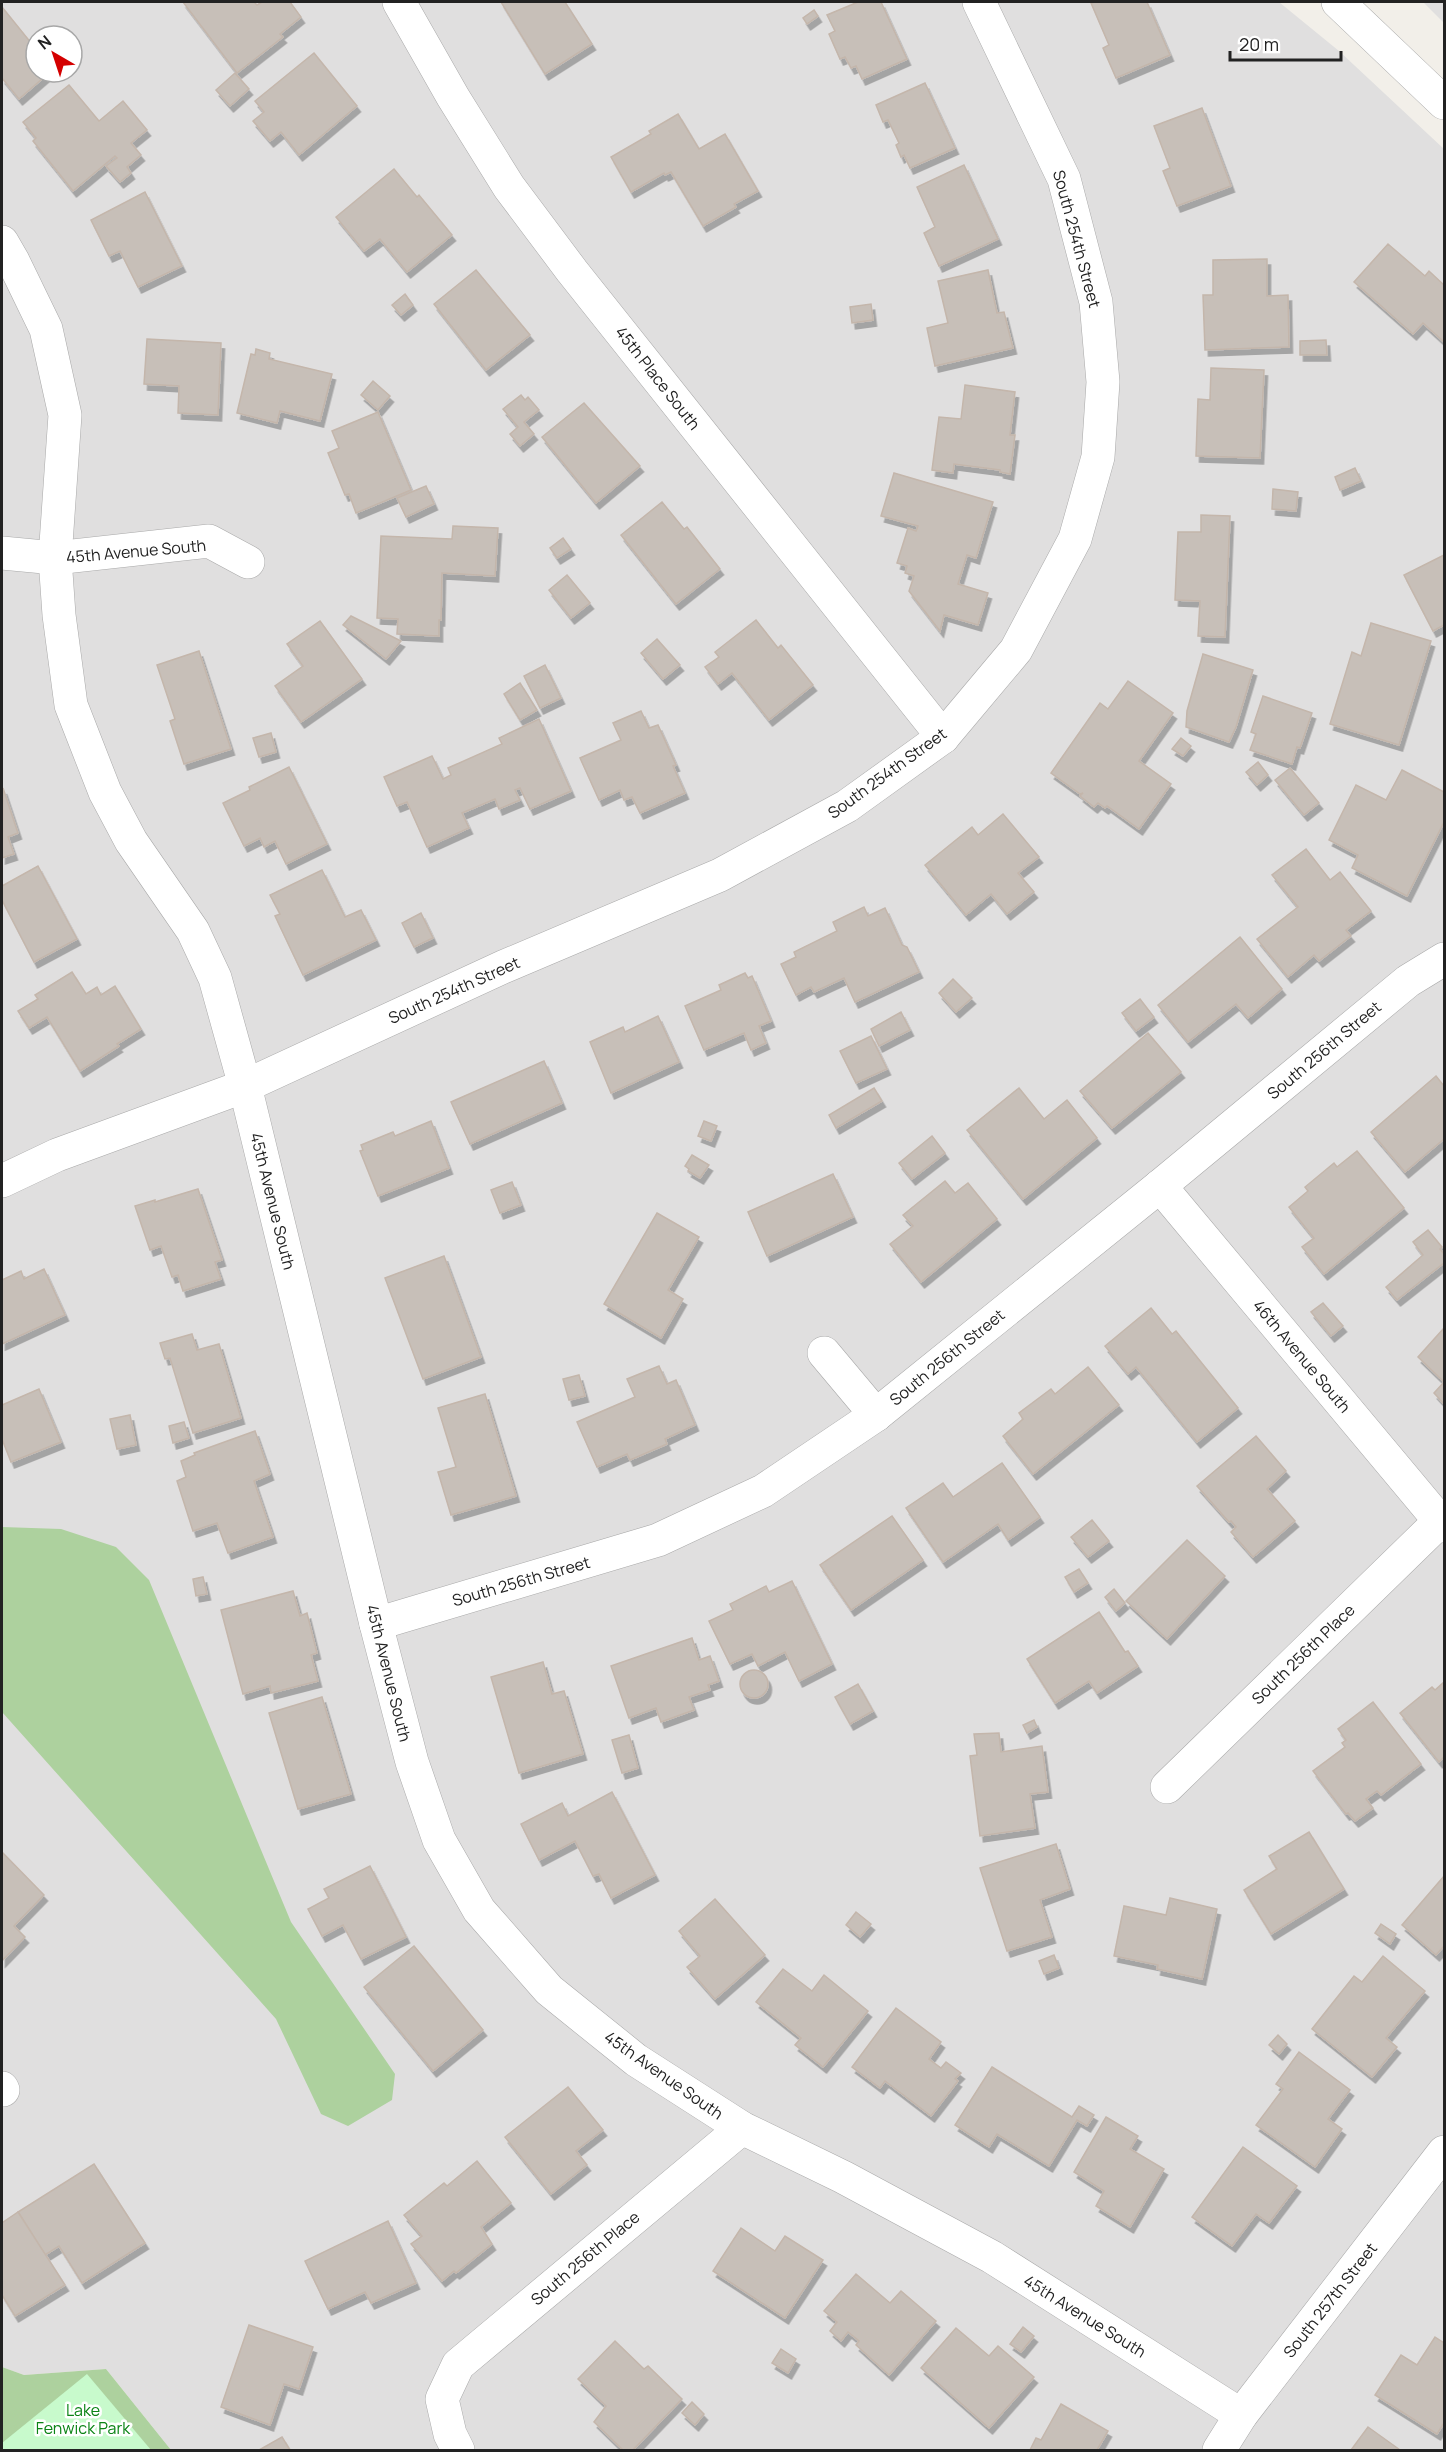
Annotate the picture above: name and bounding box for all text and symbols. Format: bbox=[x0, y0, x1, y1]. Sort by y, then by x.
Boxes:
north arrow bbox=[24, 24, 84, 84]
scale bar bbox=[1230, 24, 1341, 62]
text: N bbox=[33, 30, 56, 55]
text: 20 m bbox=[1239, 32, 1279, 56]
street label: South 254th Street bbox=[1048, 168, 1106, 310]
street label: 45th Place South bbox=[611, 322, 705, 434]
street label: 45th Avenue South bbox=[65, 534, 207, 568]
street label: South 254th Street bbox=[823, 722, 951, 824]
street label: South 254th Street bbox=[385, 951, 523, 1029]
street label: South 256th Street bbox=[1262, 996, 1386, 1104]
street label: 45th Avenue South bbox=[245, 1130, 301, 1272]
street label: 46th Avenue South bbox=[1248, 1295, 1356, 1417]
street label: South 256th Street bbox=[885, 1304, 1009, 1410]
street label: South 256th Street bbox=[450, 1551, 592, 1611]
street label: South 256th Place bbox=[1247, 1599, 1359, 1709]
street label: 45th Avenue South bbox=[361, 1602, 417, 1744]
street label: 45th Avenue South bbox=[600, 2026, 728, 2124]
street label: South 256th Place bbox=[526, 2206, 644, 2310]
street label: South 257th Street bbox=[1278, 2238, 1382, 2362]
street label: 45th Avenue South bbox=[1020, 2269, 1150, 2363]
park label: Lake Fenwick Park bbox=[36, 2399, 131, 2439]

